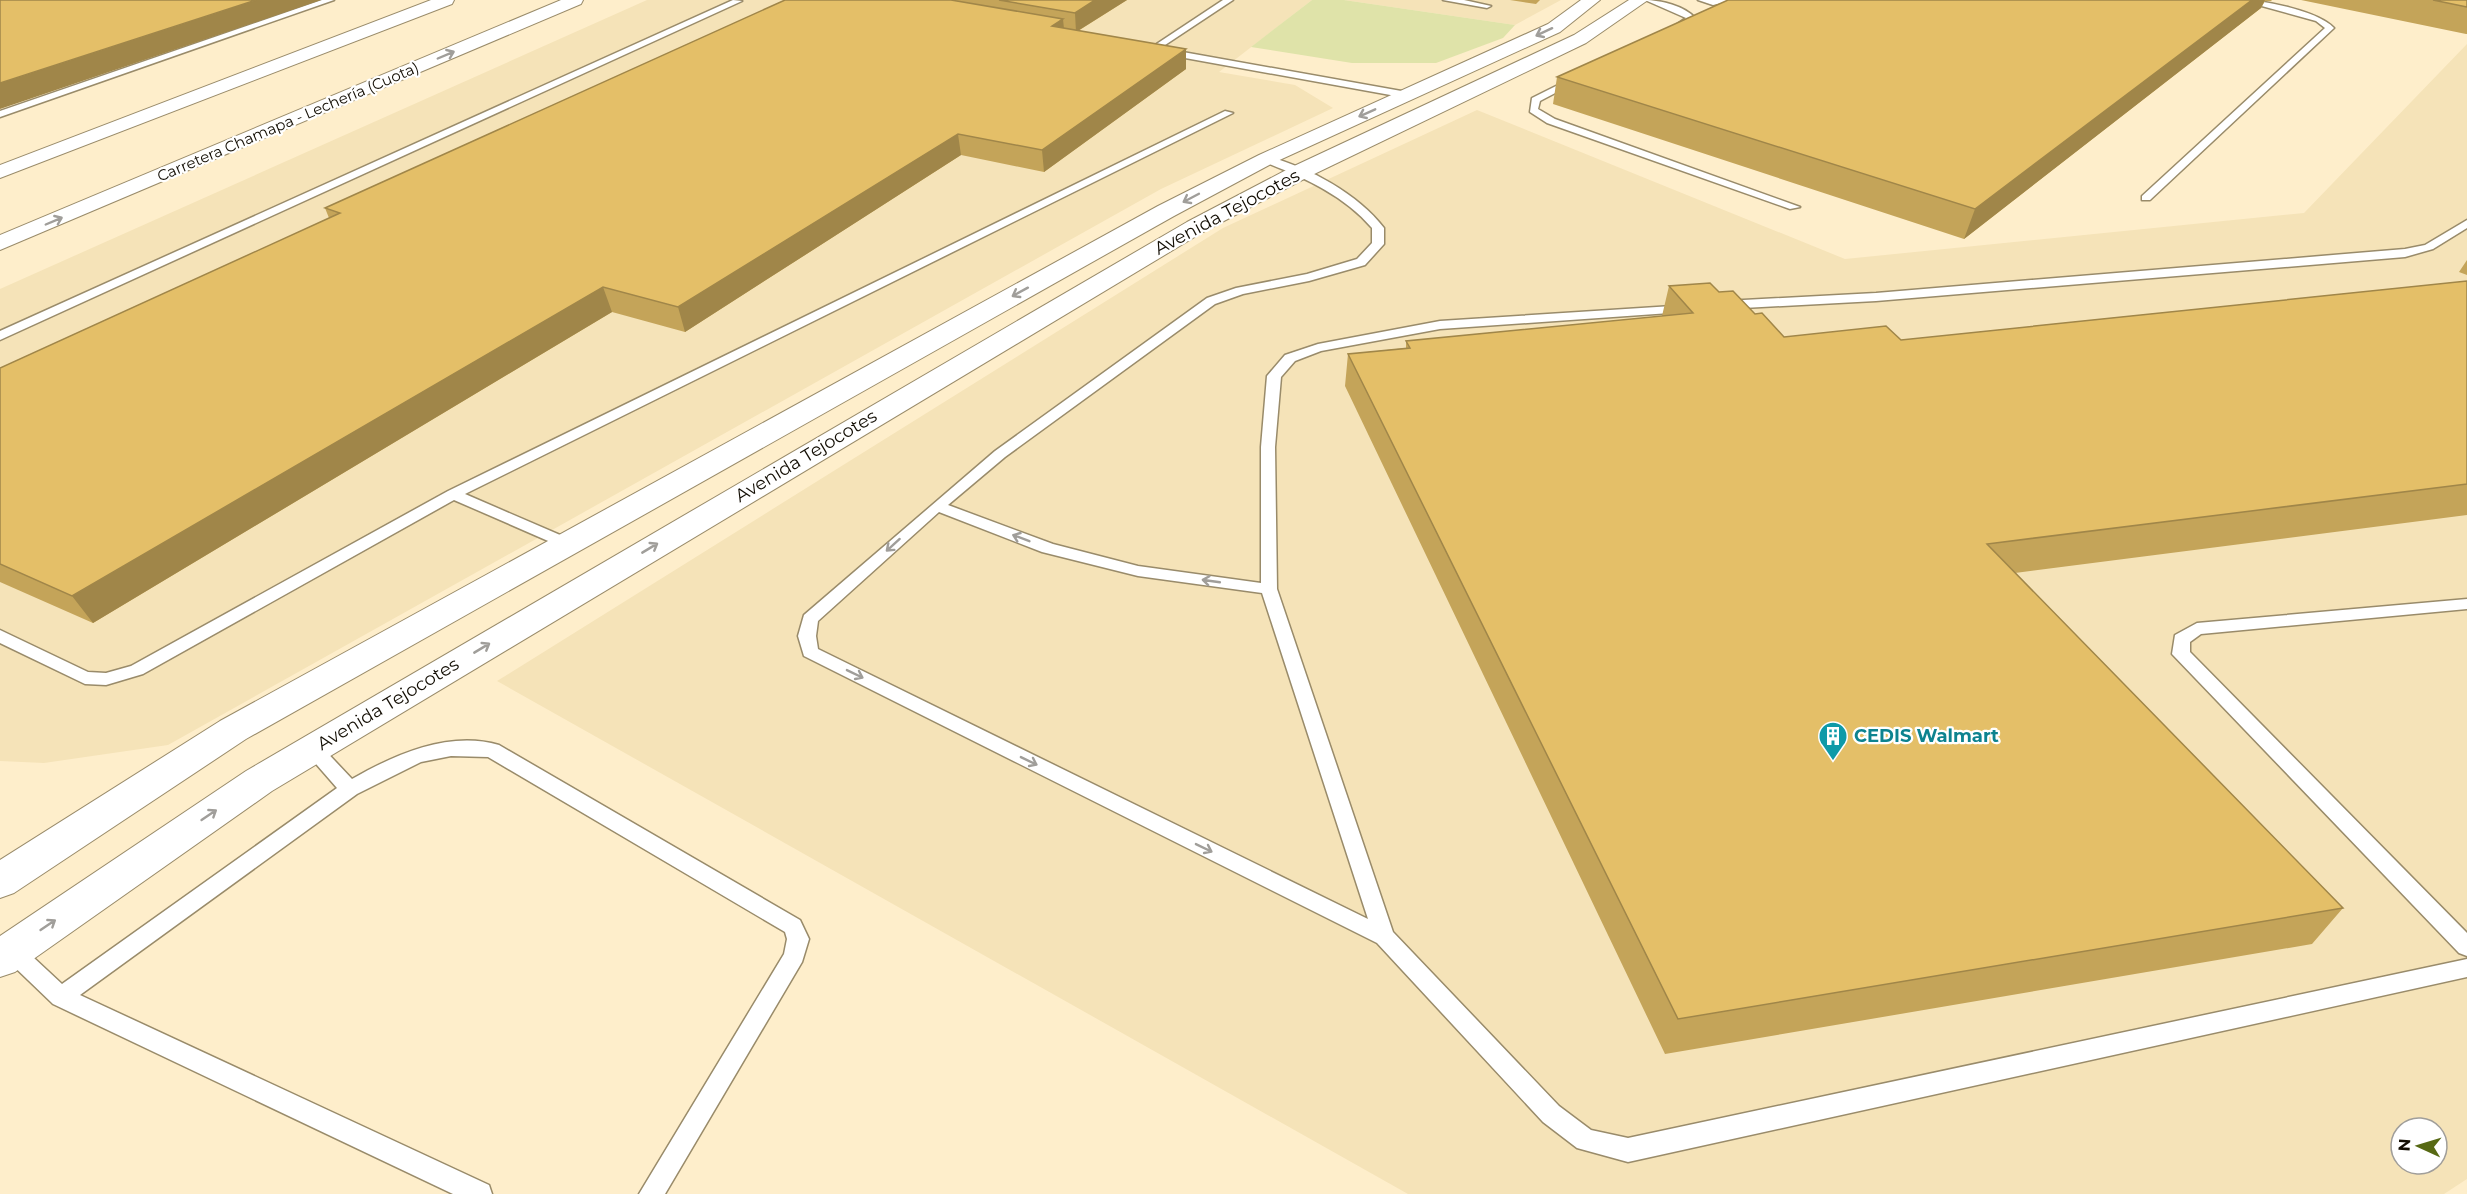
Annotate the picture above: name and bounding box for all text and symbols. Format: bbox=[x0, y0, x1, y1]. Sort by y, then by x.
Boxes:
one-way arrow bbox=[1535, 27, 1553, 39]
one-way arrow bbox=[437, 48, 455, 60]
street label: Carretera Chamapa - Lechería (Cuota) bbox=[154, 58, 422, 185]
one-way arrow bbox=[1358, 108, 1376, 120]
street label: Avenida Tejocotes bbox=[1151, 164, 1304, 260]
one-way arrow bbox=[1183, 192, 1200, 204]
one-way arrow bbox=[45, 214, 63, 225]
one-way arrow bbox=[1012, 286, 1029, 298]
street label: Avenida Tejocotes bbox=[731, 405, 881, 507]
one-way arrow bbox=[1012, 532, 1031, 543]
one-way arrow bbox=[886, 538, 901, 552]
one-way arrow bbox=[641, 542, 658, 554]
one-way arrow bbox=[1201, 576, 1221, 587]
one-way arrow bbox=[473, 642, 490, 654]
street label: Avenida Tejocotes bbox=[313, 653, 463, 755]
one-way arrow bbox=[845, 669, 863, 681]
building icon: CEDIS Walmart bbox=[1817, 720, 1849, 762]
place label: CEDIS Walmart bbox=[1854, 725, 1999, 747]
one-way arrow bbox=[1020, 756, 1038, 767]
one-way arrow bbox=[200, 809, 216, 821]
one-way arrow bbox=[1194, 843, 1212, 854]
one-way arrow bbox=[39, 919, 55, 931]
north arrow bbox=[2389, 1116, 2449, 1176]
text: N bbox=[2395, 1138, 2414, 1152]

